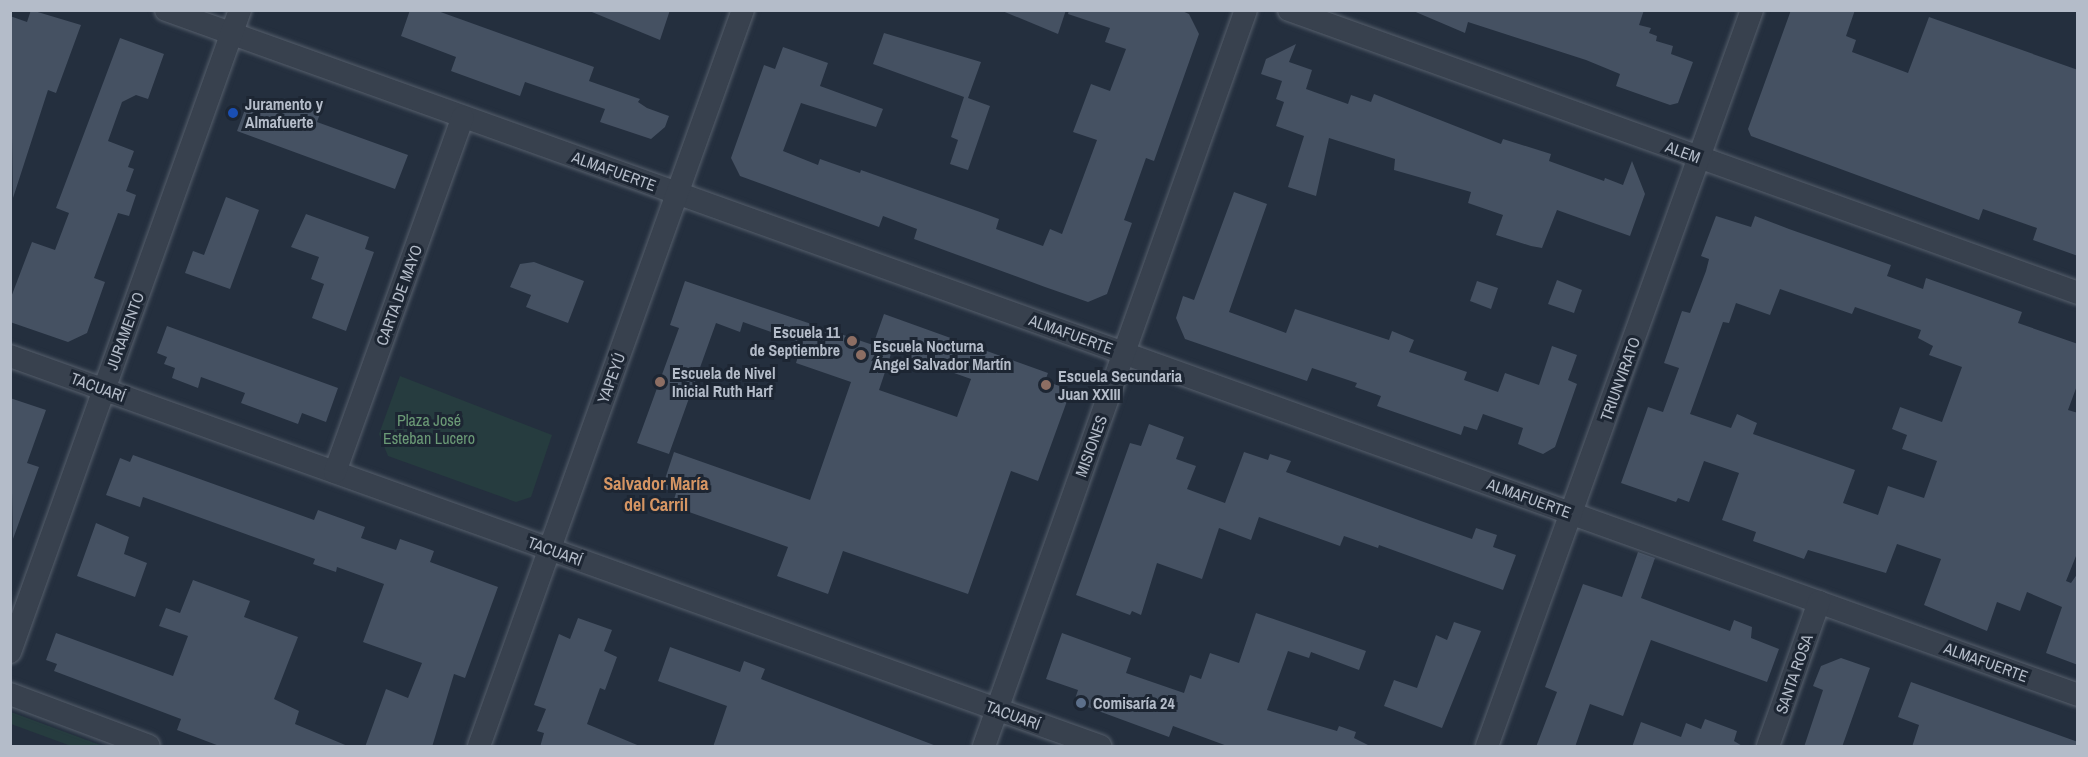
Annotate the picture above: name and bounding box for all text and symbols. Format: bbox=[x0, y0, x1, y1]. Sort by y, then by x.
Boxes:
place label: Juramento y Almafuerte bbox=[245, 94, 323, 132]
marker: Juramento y Almafuerte bbox=[226, 106, 240, 120]
street label: ALEM bbox=[1663, 137, 1703, 167]
street label: ALMAFUERTE bbox=[569, 147, 659, 195]
street label: CARTA DE MAYO bbox=[372, 242, 426, 348]
street label: JURAMENTO bbox=[102, 289, 148, 373]
street label: ALMAFUERTE bbox=[1026, 310, 1116, 358]
place label: Escuela 11 de Septiembre bbox=[750, 322, 840, 360]
marker: Escuela 11 de Septiembre bbox=[845, 334, 859, 348]
street label: TRIUNVIRATO bbox=[1596, 334, 1644, 424]
place label: Escuela Nocturna Ángel Salvador Martín bbox=[873, 336, 1012, 374]
marker: Escuela Nocturna Ángel Salvador Martín bbox=[854, 348, 868, 362]
street label: YAPEYÚ bbox=[593, 350, 629, 406]
place label: Escuela de Nivel Inicial Ruth Harf bbox=[672, 363, 776, 401]
place label: Escuela Secundaria Juan XXIII bbox=[1058, 366, 1182, 404]
street label: TACUARÍ bbox=[68, 368, 128, 406]
marker: Escuela de Nivel Inicial Ruth Harf bbox=[653, 375, 667, 389]
marker: Escuela Secundaria Juan XXIII bbox=[1039, 378, 1053, 392]
park label: Plaza José Esteban Lucero bbox=[383, 410, 475, 448]
street label: MISIONES bbox=[1071, 413, 1111, 479]
district label: Salvador María del Carril bbox=[603, 474, 709, 516]
street label: ALMAFUERTE bbox=[1484, 474, 1574, 522]
street label: TACUARÍ bbox=[525, 532, 585, 570]
street label: SANTA ROSA bbox=[1771, 631, 1817, 717]
street label: ALMAFUERTE bbox=[1941, 638, 2031, 686]
place label: Comisaría 24 bbox=[1093, 693, 1175, 713]
street label: TACUARÍ bbox=[983, 696, 1043, 734]
marker: Comisaría 24 bbox=[1074, 696, 1088, 710]

